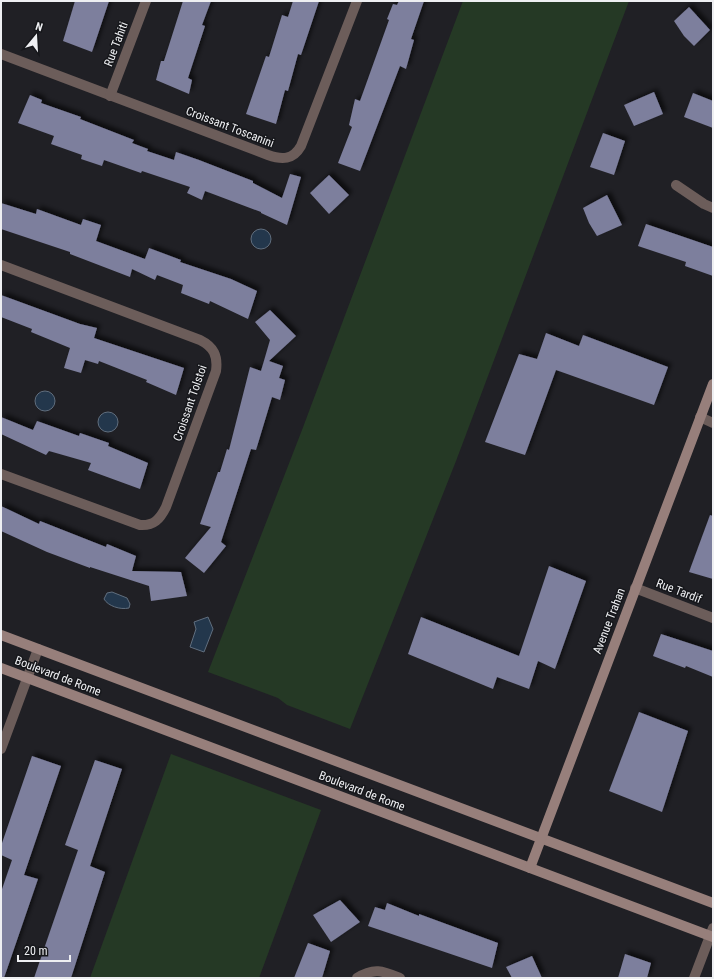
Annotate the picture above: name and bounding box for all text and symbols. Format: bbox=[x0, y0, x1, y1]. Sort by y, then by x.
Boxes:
north arrow bbox=[16, 16, 56, 56]
text: N bbox=[34, 20, 44, 34]
street label: Rue Tahiti bbox=[101, 20, 131, 68]
street label: Croissant Toscanini bbox=[184, 104, 276, 150]
street label: Croissant Tolstoi bbox=[170, 363, 210, 443]
street label: Rue Tardif bbox=[654, 576, 704, 606]
street label: Avenue Trahan bbox=[590, 586, 628, 656]
street label: Boulevard de Rome bbox=[13, 653, 103, 699]
street label: Boulevard de Rome bbox=[317, 768, 407, 814]
scale bar bbox=[18, 937, 70, 963]
text: 20 m bbox=[24, 944, 48, 958]

